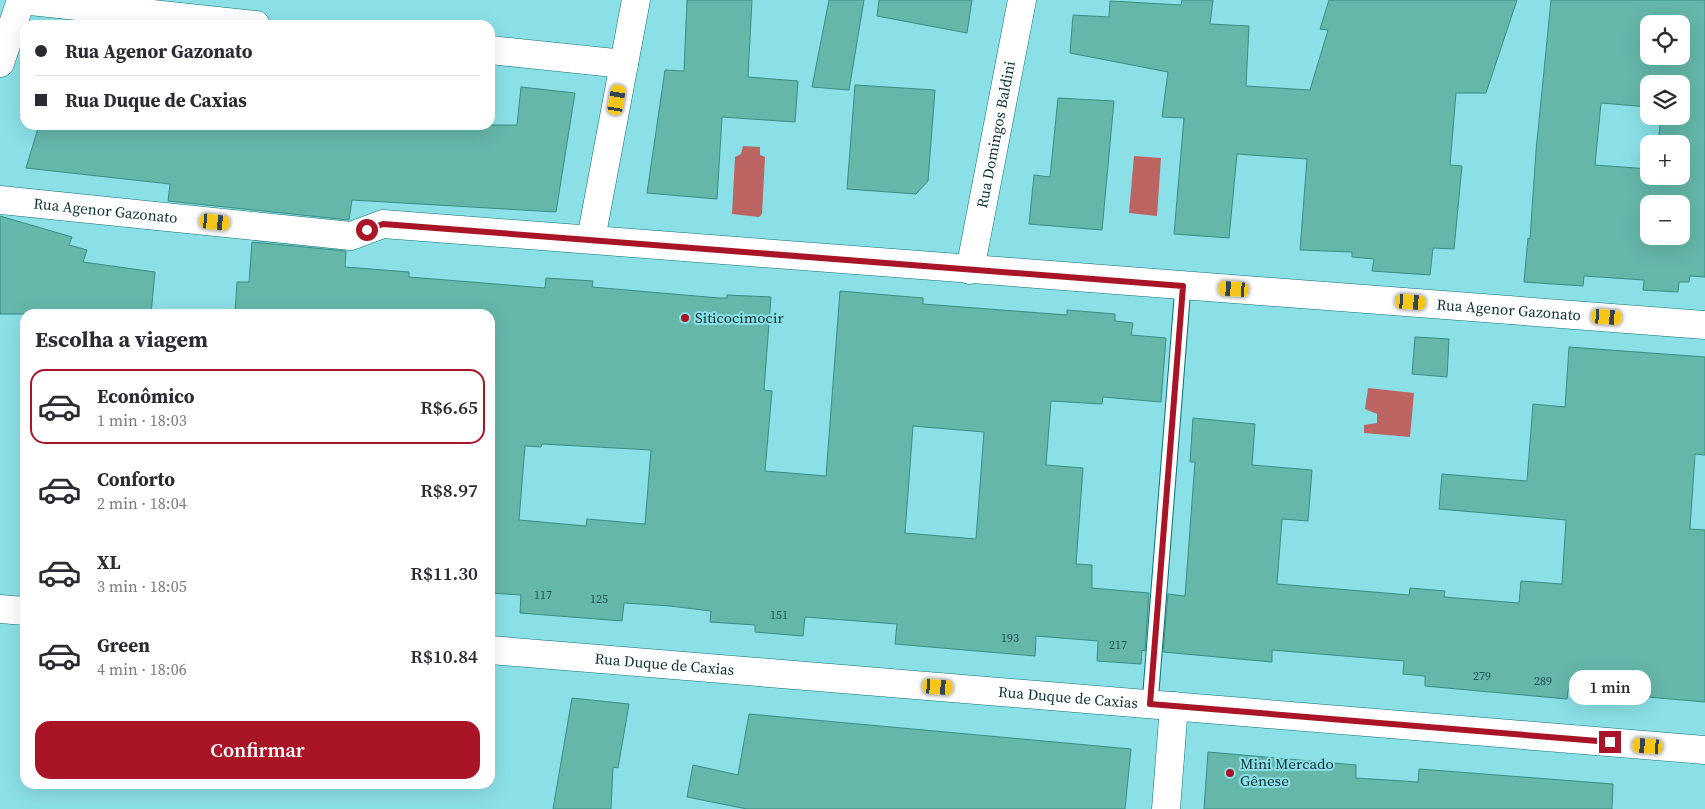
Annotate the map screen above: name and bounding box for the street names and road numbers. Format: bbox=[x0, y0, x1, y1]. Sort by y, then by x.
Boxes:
street label: Rua Domingos Baldini bbox=[971, 59, 1020, 210]
street label: Rua Agenor Gazonato bbox=[32, 192, 179, 228]
street label: Rua Agenor Gazonato bbox=[1436, 294, 1582, 325]
street label: Rua Duque de Caxias bbox=[594, 648, 735, 680]
street label: Rua Duque de Caxias bbox=[997, 681, 1139, 713]

